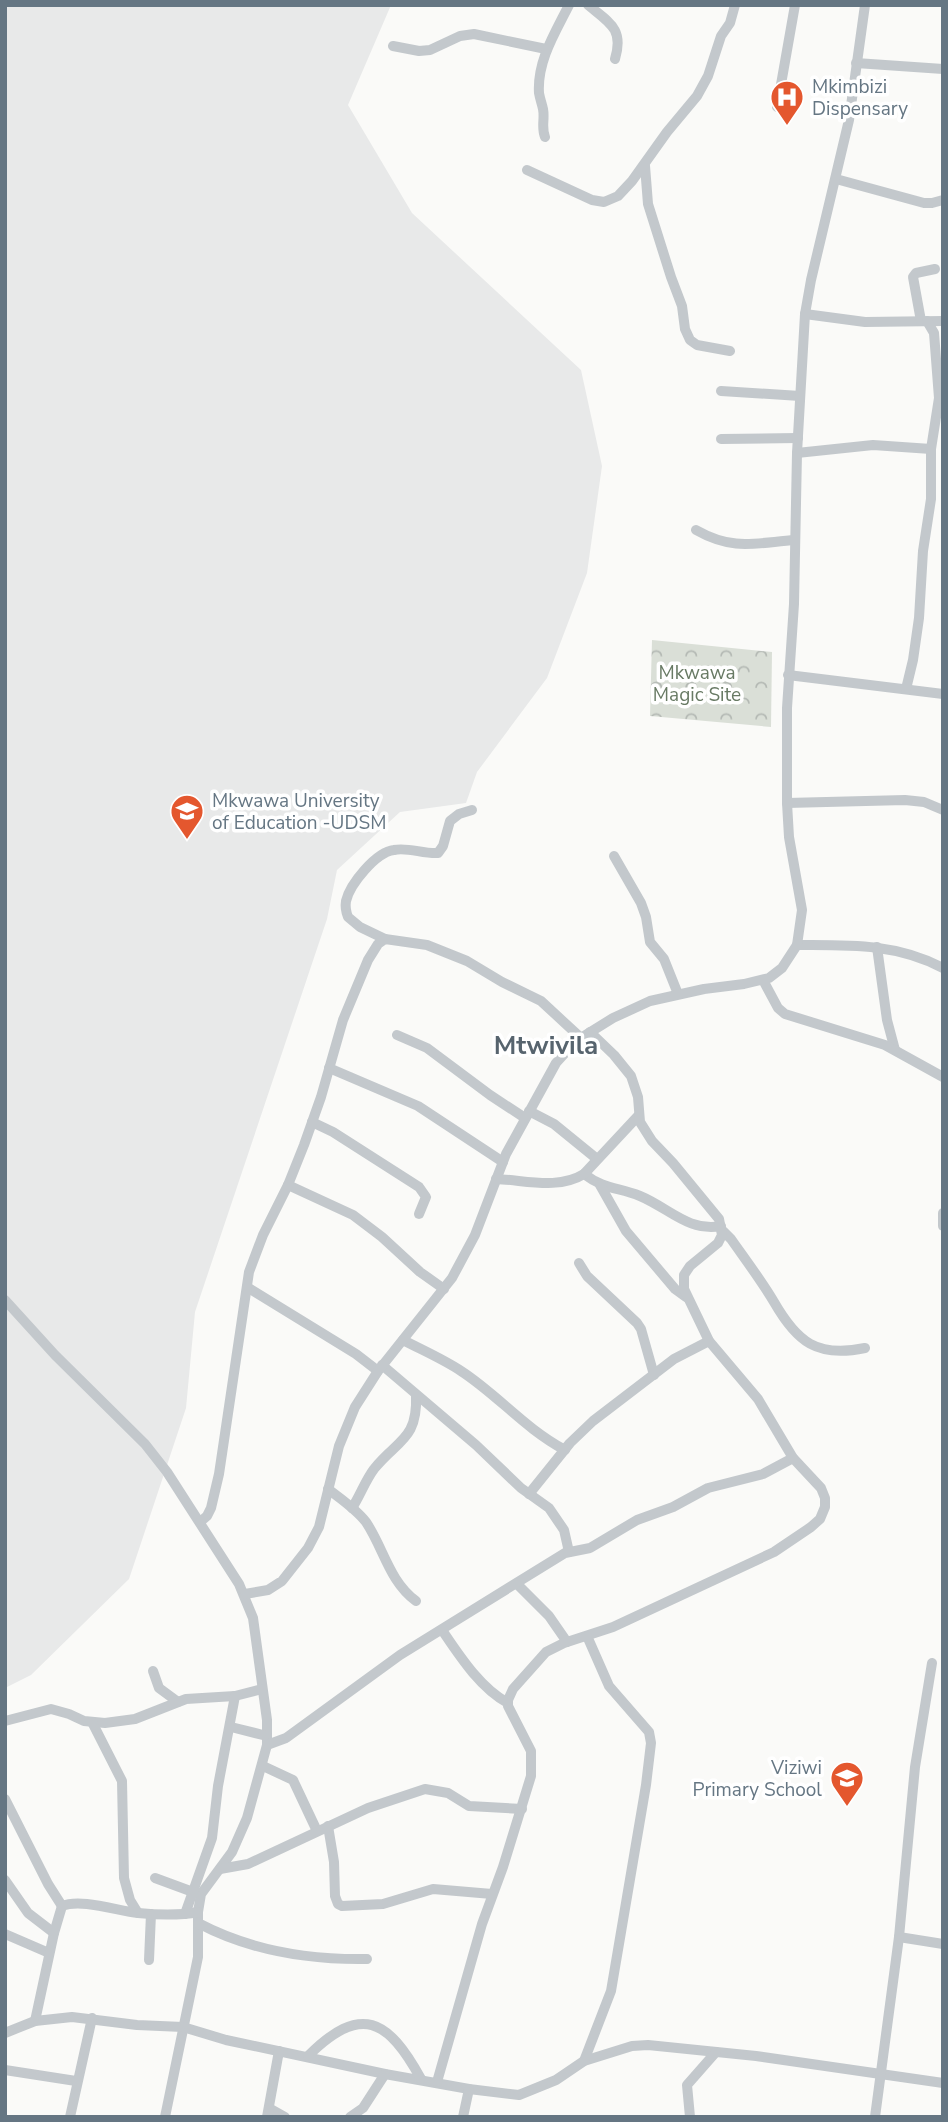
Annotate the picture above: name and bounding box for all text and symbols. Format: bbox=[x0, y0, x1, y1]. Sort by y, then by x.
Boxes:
place label: Mkimbizi Dispensary bbox=[812, 74, 908, 122]
hospital icon: Mkimbizi Dispensary bbox=[768, 78, 806, 127]
park label: Mkwawa Magic Site bbox=[653, 660, 741, 708]
place label: Mkwawa University of Education -UDSM bbox=[212, 788, 386, 836]
school or university icon: Mkwawa University of Education -UDSM bbox=[168, 792, 206, 841]
district label: Mtwivila bbox=[494, 1028, 598, 1063]
place label: Viziwi Primary School bbox=[693, 1755, 822, 1803]
school or university icon: Viziwi Primary School bbox=[828, 1759, 866, 1808]

